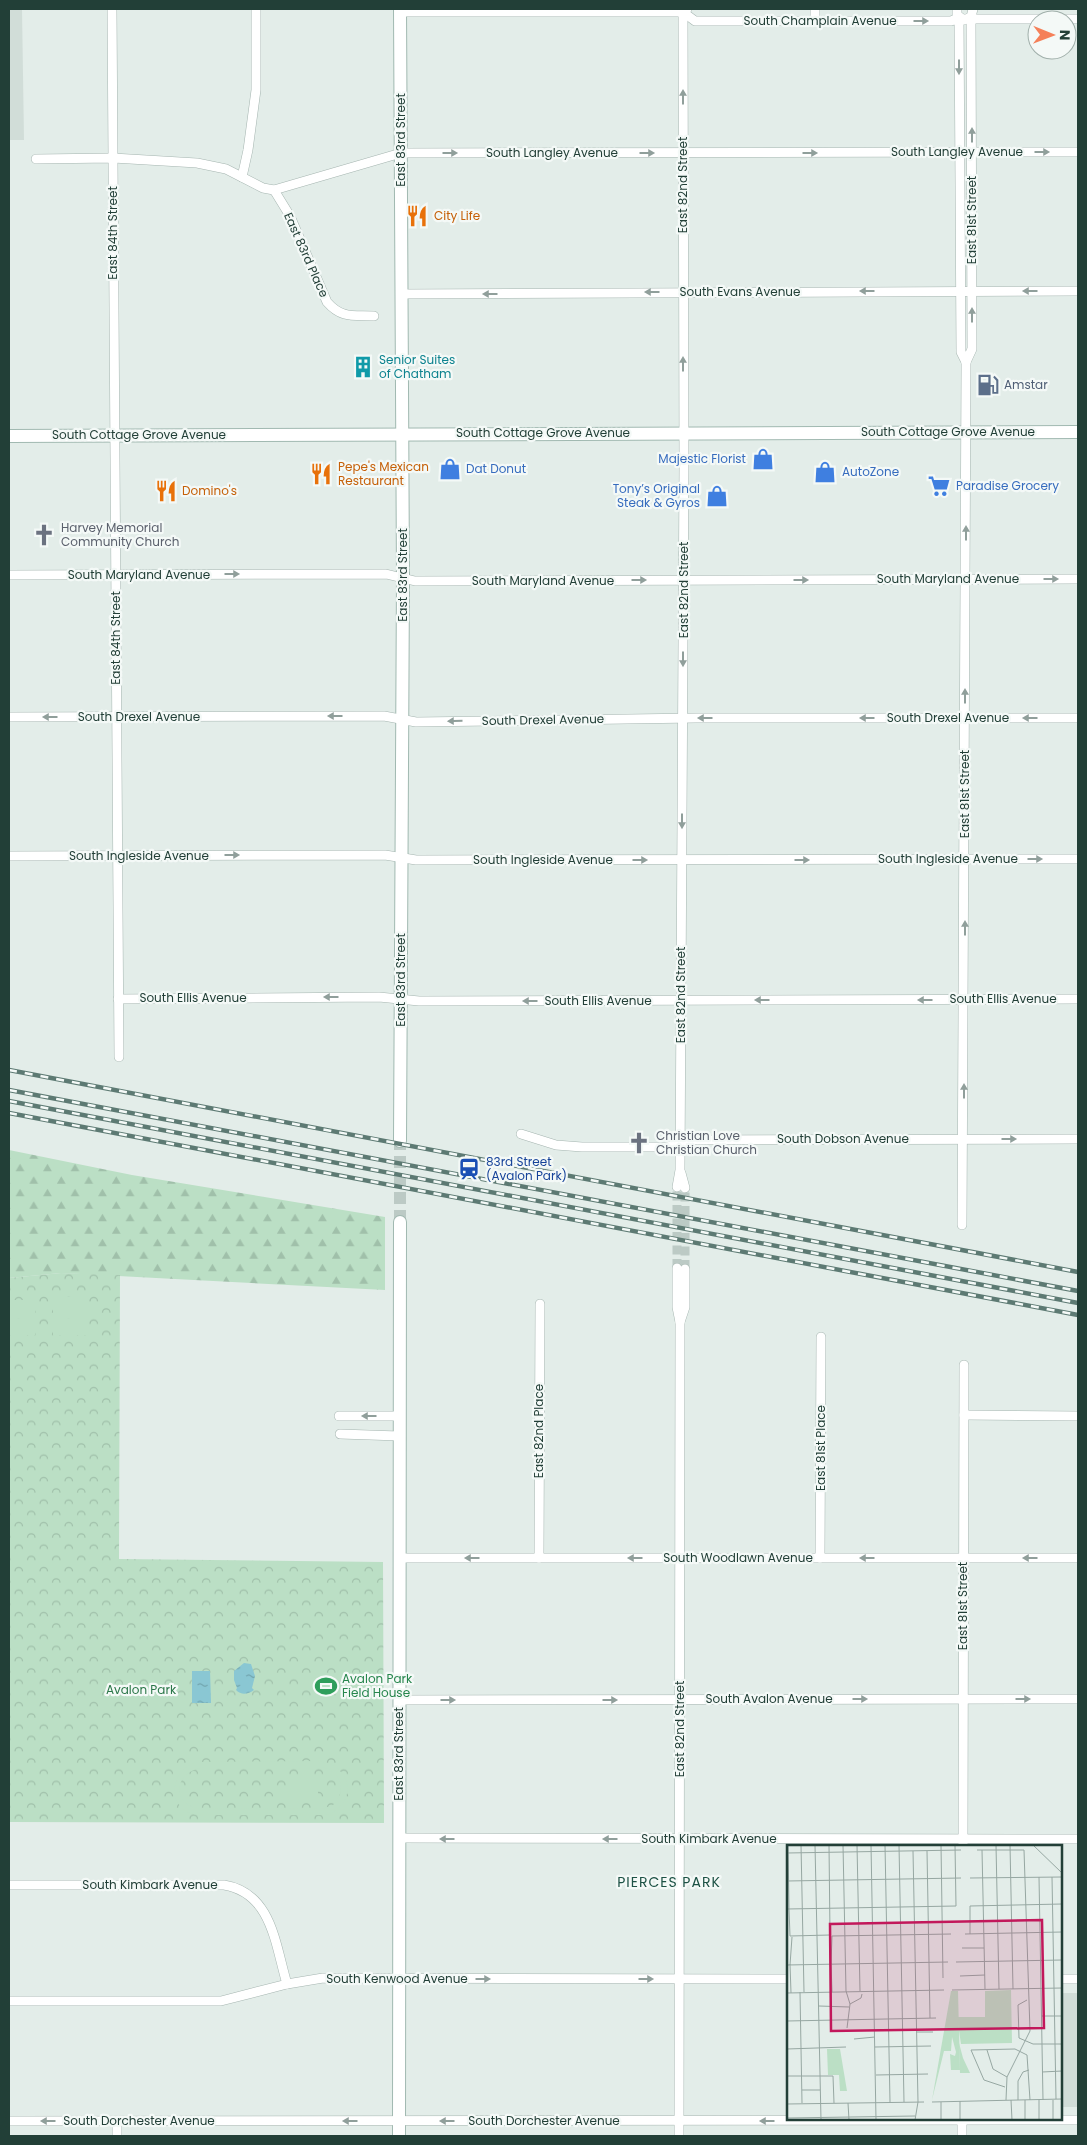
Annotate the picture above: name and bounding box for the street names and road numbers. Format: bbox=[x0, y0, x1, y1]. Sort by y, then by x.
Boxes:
street label: South Champlain Avenue bbox=[743, 12, 897, 29]
street label: East 83rd Street bbox=[392, 93, 409, 187]
street label: East 82nd Street bbox=[674, 137, 691, 233]
street label: South Langley Avenue bbox=[891, 143, 1023, 160]
street label: South Langley Avenue bbox=[486, 144, 618, 161]
street label: East 81st Street bbox=[963, 176, 980, 264]
street label: East 84th Street bbox=[104, 186, 121, 280]
street label: East 83rd Place bbox=[280, 210, 333, 300]
street label: South Evans Avenue bbox=[680, 283, 800, 300]
street label: South Cottage Grove Avenue bbox=[861, 423, 1035, 440]
street label: South Cottage Grove Avenue bbox=[456, 424, 630, 441]
street label: South Cottage Grove Avenue bbox=[52, 426, 226, 443]
street label: East 83rd Street bbox=[394, 528, 411, 622]
street label: East 82nd Street bbox=[675, 542, 692, 638]
street label: South Maryland Avenue bbox=[68, 566, 210, 583]
street label: South Maryland Avenue bbox=[877, 570, 1019, 587]
street label: South Maryland Avenue bbox=[472, 572, 614, 589]
street label: East 84th Street bbox=[107, 591, 124, 685]
street label: South Drexel Avenue bbox=[78, 708, 200, 725]
street label: South Drexel Avenue bbox=[887, 709, 1009, 726]
street label: South Drexel Avenue bbox=[482, 710, 604, 729]
street label: East 81st Street bbox=[956, 750, 973, 838]
street label: South Ingleside Avenue bbox=[69, 847, 209, 864]
street label: South Ingleside Avenue bbox=[878, 850, 1018, 867]
street label: South Ingleside Avenue bbox=[473, 851, 613, 868]
street label: East 83rd Street bbox=[392, 933, 409, 1027]
street label: East 82nd Street bbox=[672, 947, 689, 1043]
street label: South Ellis Avenue bbox=[139, 989, 247, 1006]
street label: South Ellis Avenue bbox=[949, 990, 1057, 1007]
street label: South Ellis Avenue bbox=[544, 992, 652, 1009]
street label: South Dobson Avenue bbox=[777, 1130, 909, 1147]
street label: East 82nd Place bbox=[530, 1384, 547, 1478]
street label: East 81st Place bbox=[812, 1405, 829, 1491]
street label: South Woodlawn Avenue bbox=[663, 1549, 813, 1566]
street label: East 81st Street bbox=[954, 1562, 971, 1650]
street label: East 82nd Street bbox=[671, 1681, 688, 1777]
street label: South Avalon Avenue bbox=[705, 1690, 833, 1707]
street label: East 83rd Street bbox=[390, 1707, 407, 1801]
street label: South Kimbark Avenue bbox=[641, 1830, 777, 1847]
street label: South Kimbark Avenue bbox=[82, 1876, 218, 1893]
street label: South Kenwood Avenue bbox=[326, 1970, 468, 1987]
street label: South Dorchester Avenue bbox=[63, 2112, 215, 2129]
street label: South Dorchester Avenue bbox=[468, 2112, 620, 2129]

